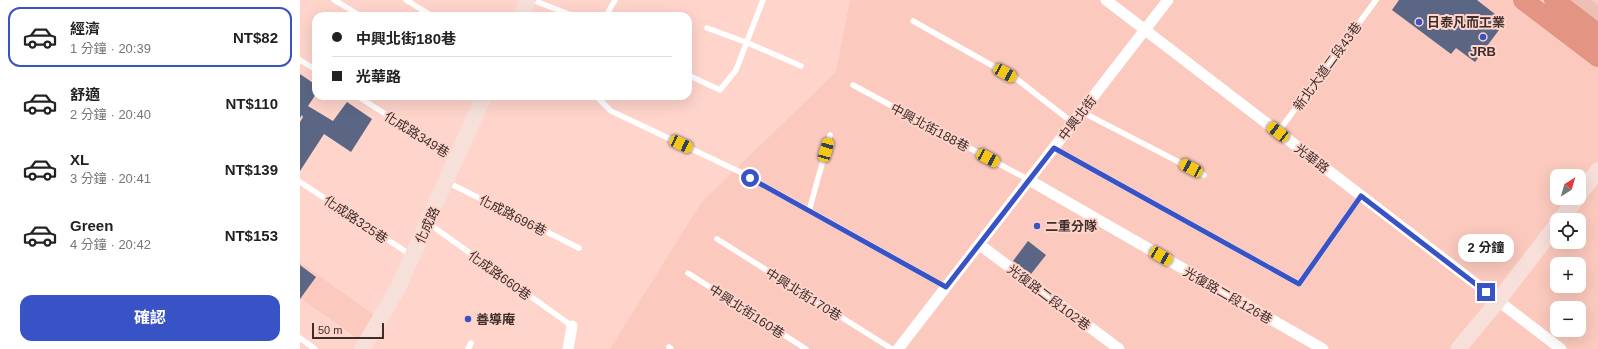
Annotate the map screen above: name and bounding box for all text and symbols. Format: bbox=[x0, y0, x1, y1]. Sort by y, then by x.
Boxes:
place label: 日泰凡而工業 bbox=[1427, 15, 1505, 30]
marker: 日泰凡而工業 bbox=[1414, 17, 1424, 27]
icon: car bbox=[22, 19, 58, 55]
street label: 新北大道二段43巷 bbox=[1290, 19, 1364, 113]
text: 經濟 bbox=[70, 20, 100, 37]
text: NT$82 bbox=[233, 29, 278, 46]
text: 中興北街180巷 bbox=[356, 30, 456, 47]
marker: JRB bbox=[1478, 32, 1488, 42]
text: 1 分鐘 · 20:39 bbox=[70, 41, 151, 56]
place label: JRB bbox=[1470, 44, 1496, 59]
car bbox=[992, 62, 1018, 84]
text: 光華路 bbox=[356, 68, 401, 85]
icon: car bbox=[22, 85, 58, 121]
text: 舒適 bbox=[70, 86, 100, 103]
street label: 中興北街 bbox=[1055, 93, 1099, 143]
text: NT$110 bbox=[225, 95, 278, 112]
street label: 中興北街188巷 bbox=[888, 100, 972, 154]
text: 2 分鐘 · 20:40 bbox=[70, 107, 151, 122]
street label: 化成路349巷 bbox=[382, 109, 452, 160]
car bbox=[1265, 120, 1291, 144]
car bbox=[668, 133, 694, 155]
car bbox=[817, 137, 835, 163]
street label: 光華路 bbox=[1292, 141, 1332, 176]
car bbox=[975, 147, 1001, 169]
icon: car bbox=[22, 151, 58, 187]
text: XL bbox=[70, 151, 89, 168]
car bbox=[1178, 157, 1204, 179]
text: NT$139 bbox=[225, 161, 278, 178]
route start bbox=[741, 169, 759, 187]
north arrow bbox=[1550, 169, 1586, 205]
map controls bbox=[1550, 169, 1586, 337]
text: 3 分鐘 · 20:41 bbox=[70, 171, 151, 186]
street label: 化成路696巷 bbox=[477, 192, 549, 239]
street label: 化成路325巷 bbox=[321, 193, 390, 246]
street label: 化成路 bbox=[412, 204, 442, 246]
button: locate bbox=[1550, 213, 1586, 249]
icon: car bbox=[22, 217, 58, 253]
text: Green bbox=[70, 217, 113, 234]
place label: 二重分隊 bbox=[1045, 219, 1097, 234]
marker: 二重分隊 bbox=[1032, 221, 1042, 231]
text: NT$153 bbox=[225, 227, 278, 244]
callout: 2 分鐘 bbox=[1458, 234, 1514, 262]
text: 4 分鐘 · 20:42 bbox=[70, 237, 151, 252]
text: 2 分鐘 bbox=[1468, 240, 1504, 255]
car bbox=[1148, 245, 1174, 267]
street label: 化成路660巷 bbox=[465, 248, 534, 303]
button: + bbox=[1550, 257, 1586, 293]
street label: 光復路二段102巷 bbox=[1004, 261, 1093, 333]
street label: 光復路二段126巷 bbox=[1181, 264, 1275, 327]
street label: 中興北街170巷 bbox=[763, 265, 844, 324]
street label: 中興北街160巷 bbox=[706, 282, 787, 341]
route end bbox=[1477, 283, 1495, 301]
button: 確認 bbox=[20, 295, 280, 341]
button: − bbox=[1550, 301, 1586, 337]
place label: 善導庵 bbox=[476, 312, 515, 327]
marker: 善導庵 bbox=[463, 314, 473, 324]
scale bar bbox=[312, 321, 384, 340]
text: 50 m bbox=[318, 324, 342, 336]

